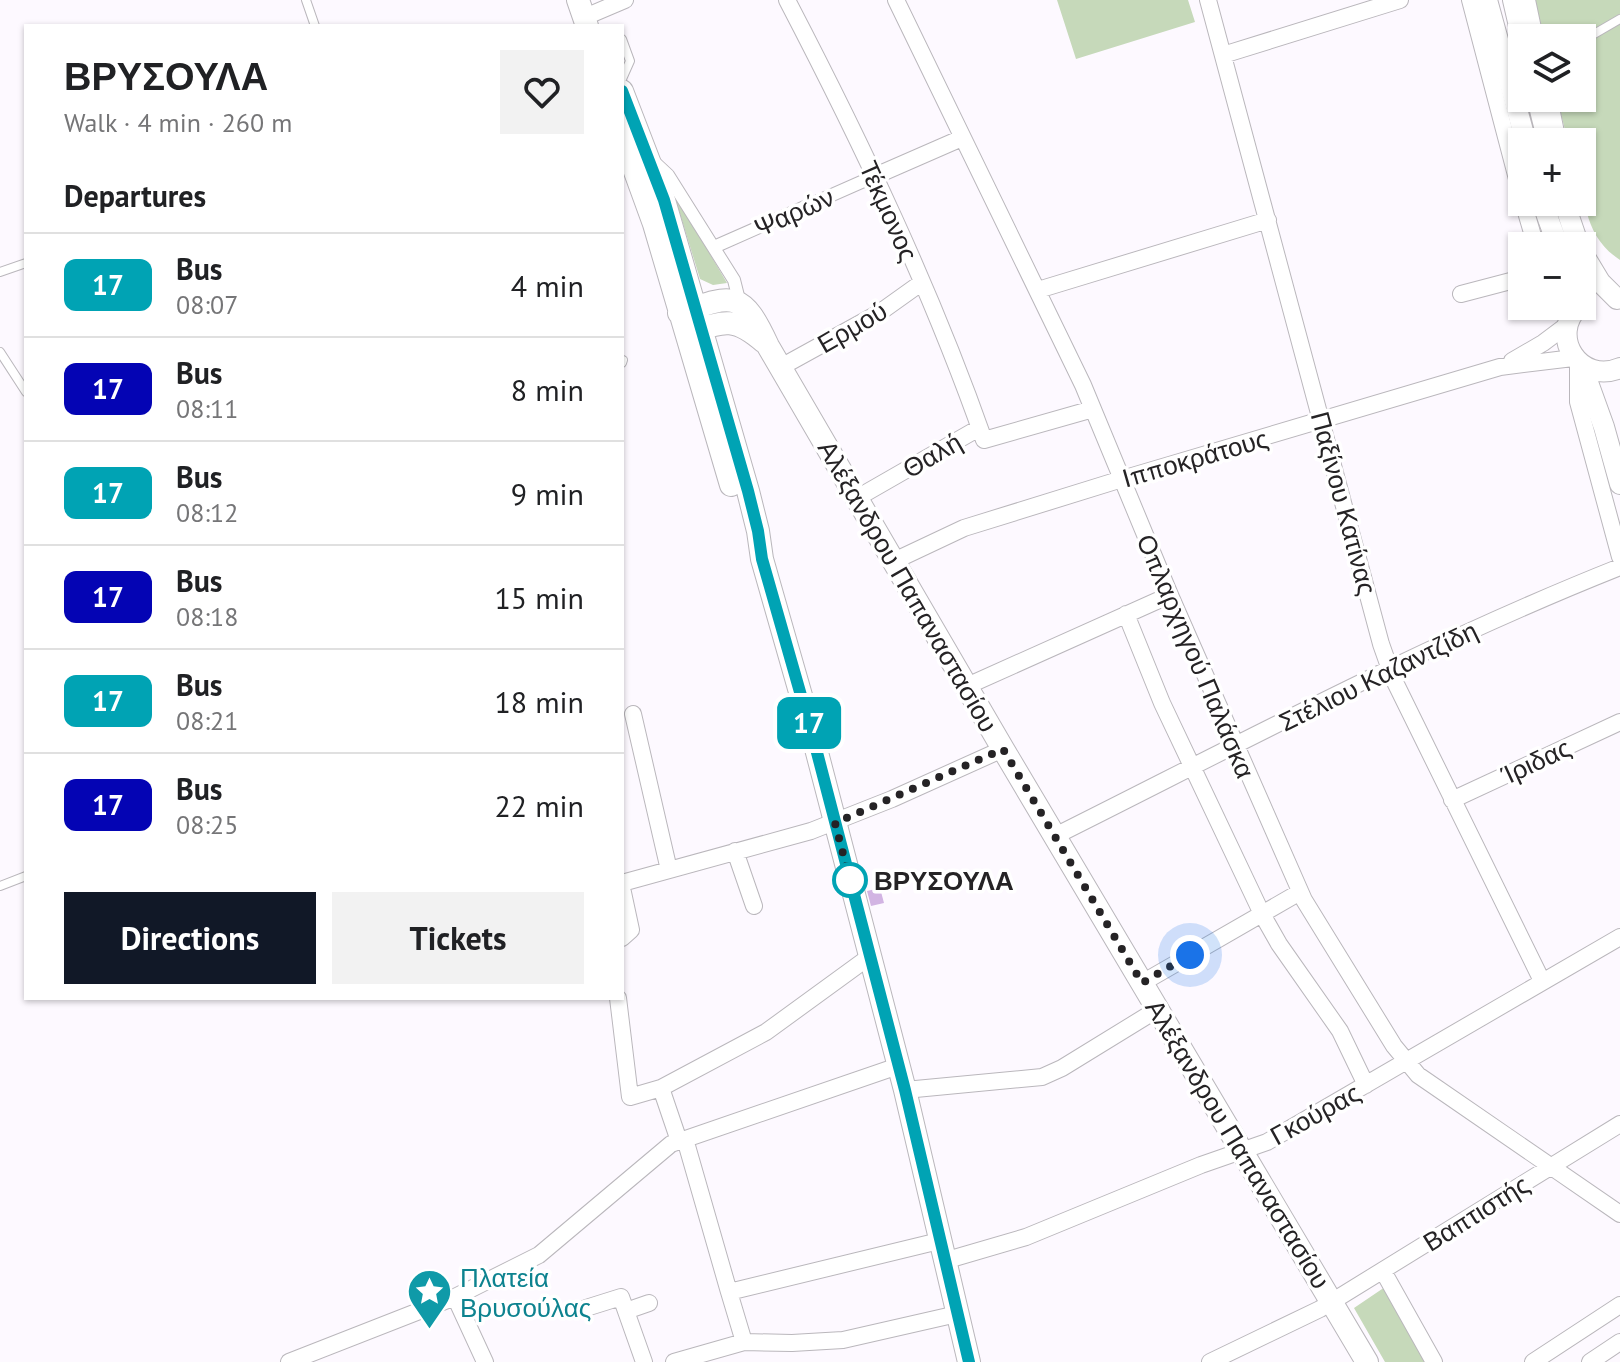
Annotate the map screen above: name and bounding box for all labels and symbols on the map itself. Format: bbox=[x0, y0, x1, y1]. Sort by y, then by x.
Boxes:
street label: Τέκμονος bbox=[852, 156, 926, 266]
street label: Ψαρών bbox=[749, 180, 839, 244]
street label: Ερμού bbox=[811, 294, 893, 360]
street label: Παξίνου Κατίνας bbox=[1304, 408, 1384, 598]
street label: Ιπποκράτους bbox=[1118, 421, 1272, 495]
street label: Θαλή bbox=[897, 425, 967, 485]
street label: Αλέξανδρου Παπαναστασίου bbox=[811, 434, 1005, 738]
street label: Οπλαρχηγού Παλάσκα bbox=[1130, 529, 1262, 783]
street label: Στέλιου Καζαντζίδη bbox=[1273, 614, 1483, 738]
line badge: 17 bbox=[773, 697, 845, 749]
street label: Ίριδας bbox=[1495, 731, 1576, 792]
marker: ΒΡΥΣΟΥΛΑ bbox=[833, 863, 867, 897]
place label: ΒΡΥΣΟΥΛΑ bbox=[874, 864, 1014, 897]
your location bbox=[1170, 935, 1210, 975]
street label: Αλέξανδρου Παπαναστασίου bbox=[1139, 993, 1337, 1295]
street label: Γκούρας bbox=[1264, 1076, 1366, 1152]
street label: Βαπτιστής bbox=[1417, 1167, 1535, 1259]
place label: Πλατεία Βρυσούλας bbox=[460, 1261, 591, 1324]
place icon: Πλατεία Βρυσούλας bbox=[405, 1268, 453, 1331]

